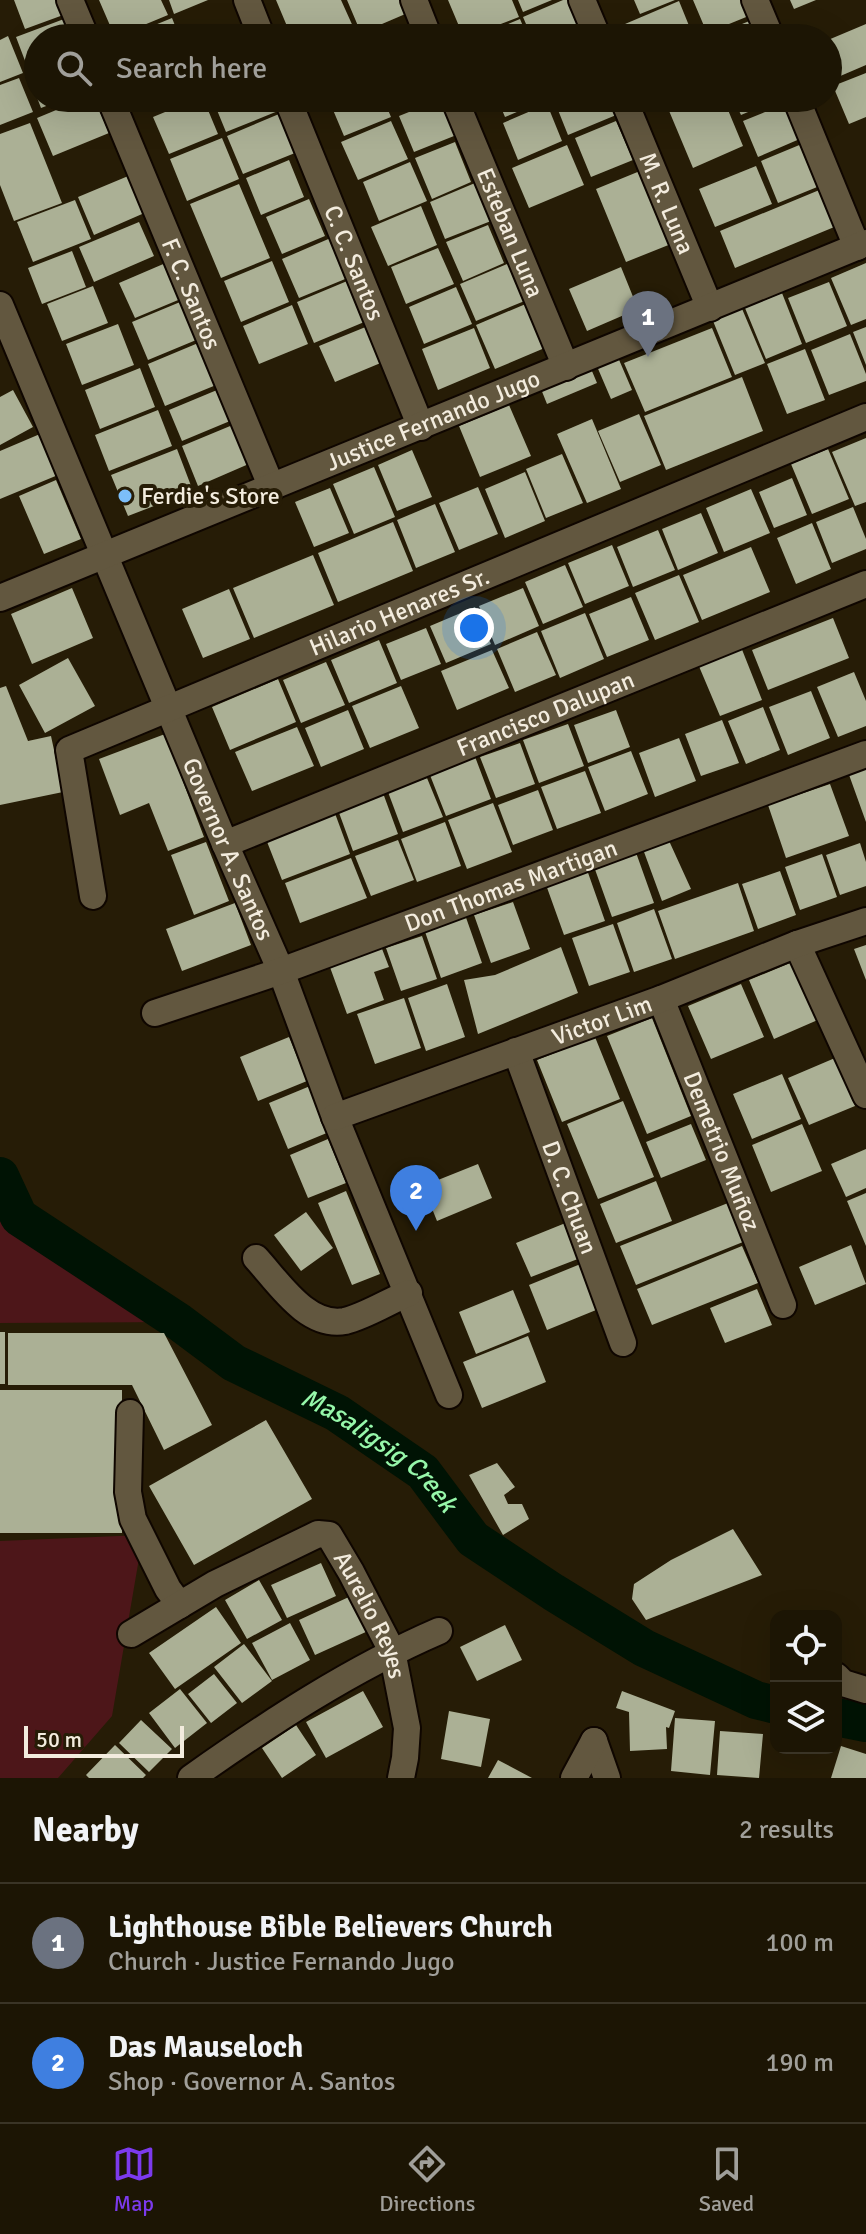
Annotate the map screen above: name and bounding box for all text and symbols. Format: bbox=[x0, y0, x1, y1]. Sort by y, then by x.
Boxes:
search box bbox=[24, 24, 842, 112]
icon: search bbox=[52, 46, 96, 90]
text: Search here bbox=[116, 50, 267, 87]
street label: M. R. Luna bbox=[632, 148, 701, 259]
street label: Esteban Luna bbox=[470, 163, 550, 302]
street label: C. C. Santos bbox=[317, 201, 391, 325]
street label: F. C. Santos bbox=[155, 234, 228, 354]
pin: 1 bbox=[622, 291, 674, 357]
street label: Justice Fernando Jugo bbox=[322, 363, 545, 478]
place label: Ferdie's Store bbox=[141, 481, 280, 511]
marker: Ferdie's Store bbox=[116, 487, 134, 505]
street label: Hilario Henares Sr. bbox=[305, 561, 494, 663]
your location bbox=[454, 608, 494, 648]
street label: Francisco Dalupan bbox=[452, 665, 639, 763]
street label: Governor A. Santos bbox=[176, 753, 281, 945]
street label: Don Thomas Martigan bbox=[400, 833, 622, 939]
street label: Victor Lim bbox=[548, 989, 656, 1052]
street label: Demetrio Muñoz bbox=[676, 1067, 767, 1235]
street label: D. C. Chuan bbox=[535, 1137, 604, 1258]
pin: 2 bbox=[390, 1165, 442, 1231]
water label: Masaligsig Creek bbox=[296, 1382, 465, 1520]
street label: Aurelio Reyes bbox=[327, 1546, 412, 1681]
map controls bbox=[770, 1610, 842, 1754]
button: locate bbox=[770, 1610, 842, 1682]
button: layers bbox=[770, 1682, 842, 1754]
scale bar bbox=[24, 1722, 184, 1758]
text: 50 m bbox=[36, 1726, 82, 1753]
text: Nearby bbox=[32, 1809, 139, 1851]
text: 2 results bbox=[739, 1814, 834, 1846]
text: Lighthouse Bible Believers Church bbox=[108, 1909, 553, 1946]
text: 1 bbox=[51, 1927, 65, 1959]
text: 100 m bbox=[765, 1927, 834, 1959]
text: Church · Justice Fernando Jugo bbox=[108, 1946, 454, 1978]
text: Das Mauseloch bbox=[108, 2029, 303, 2066]
text: 2 bbox=[51, 2047, 65, 2079]
text: 190 m bbox=[765, 2047, 834, 2079]
text: Shop · Governor A. Santos bbox=[108, 2066, 395, 2098]
tab: Map bbox=[112, 2142, 156, 2217]
tab: Directions bbox=[379, 2142, 475, 2217]
tab: Saved bbox=[699, 2142, 754, 2217]

